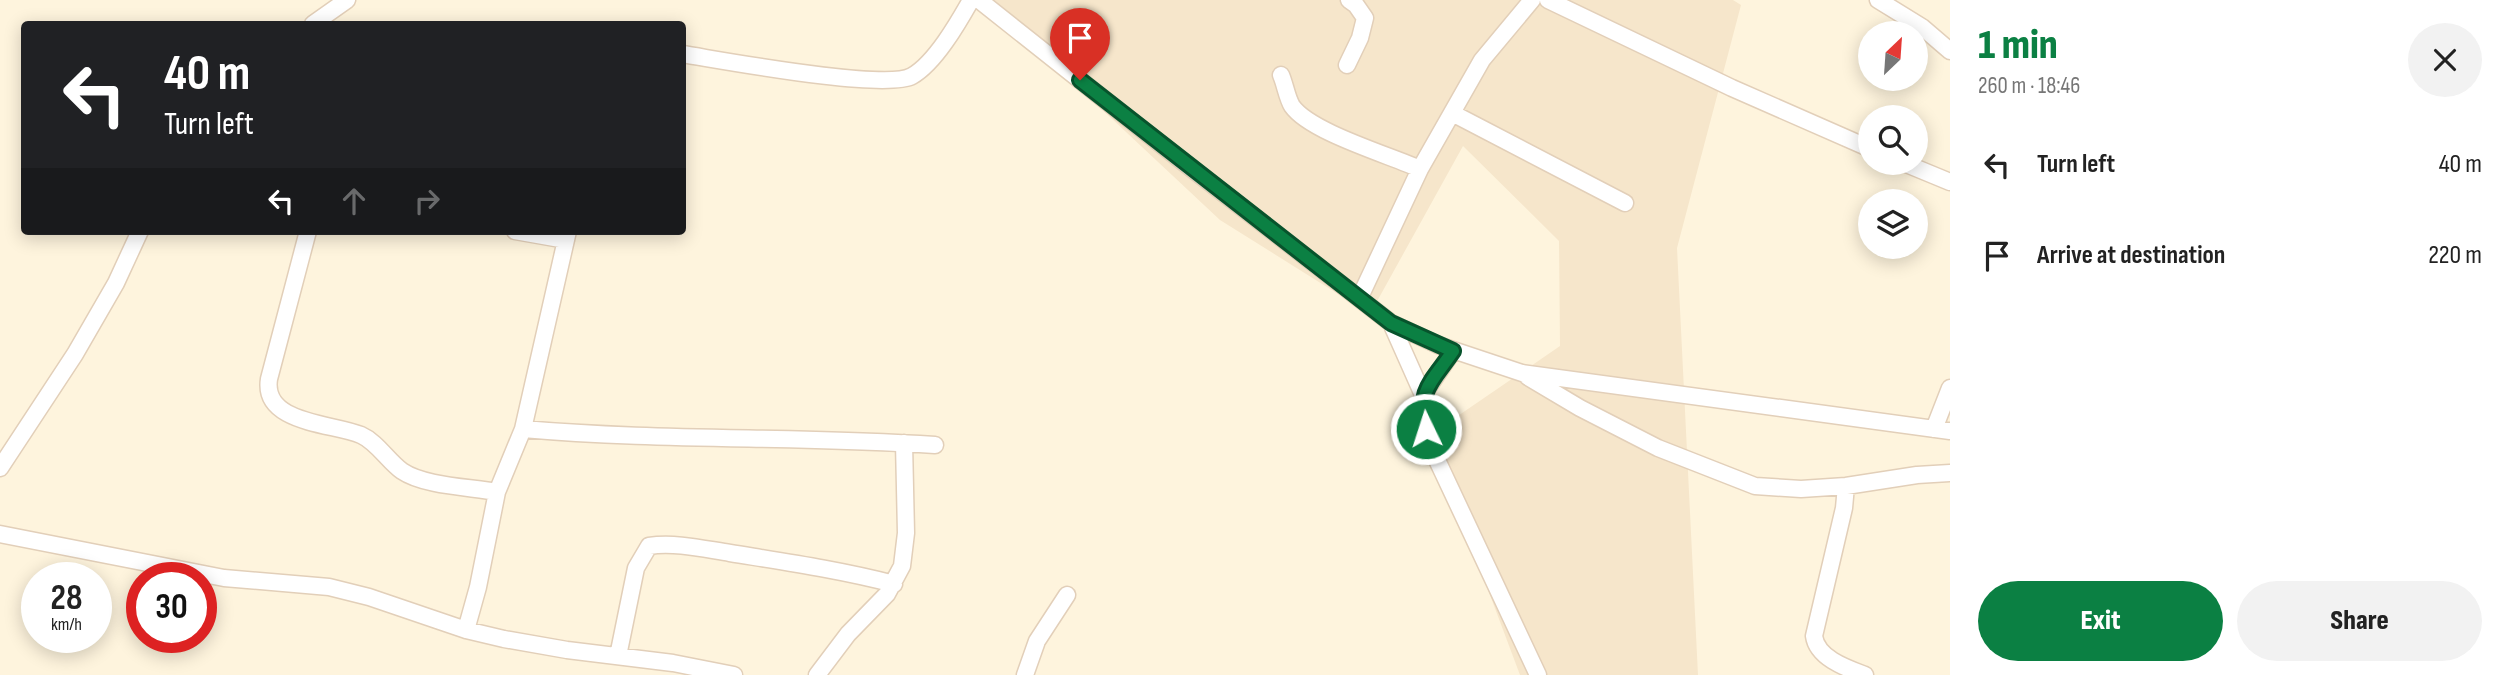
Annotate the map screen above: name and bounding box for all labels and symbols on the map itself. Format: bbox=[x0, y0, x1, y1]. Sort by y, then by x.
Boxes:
pin bbox=[1050, 8, 1110, 80]
north arrow bbox=[1858, 21, 1928, 91]
position arrow bbox=[1389, 392, 1463, 466]
speed limit sign: 30 bbox=[126, 562, 217, 653]

